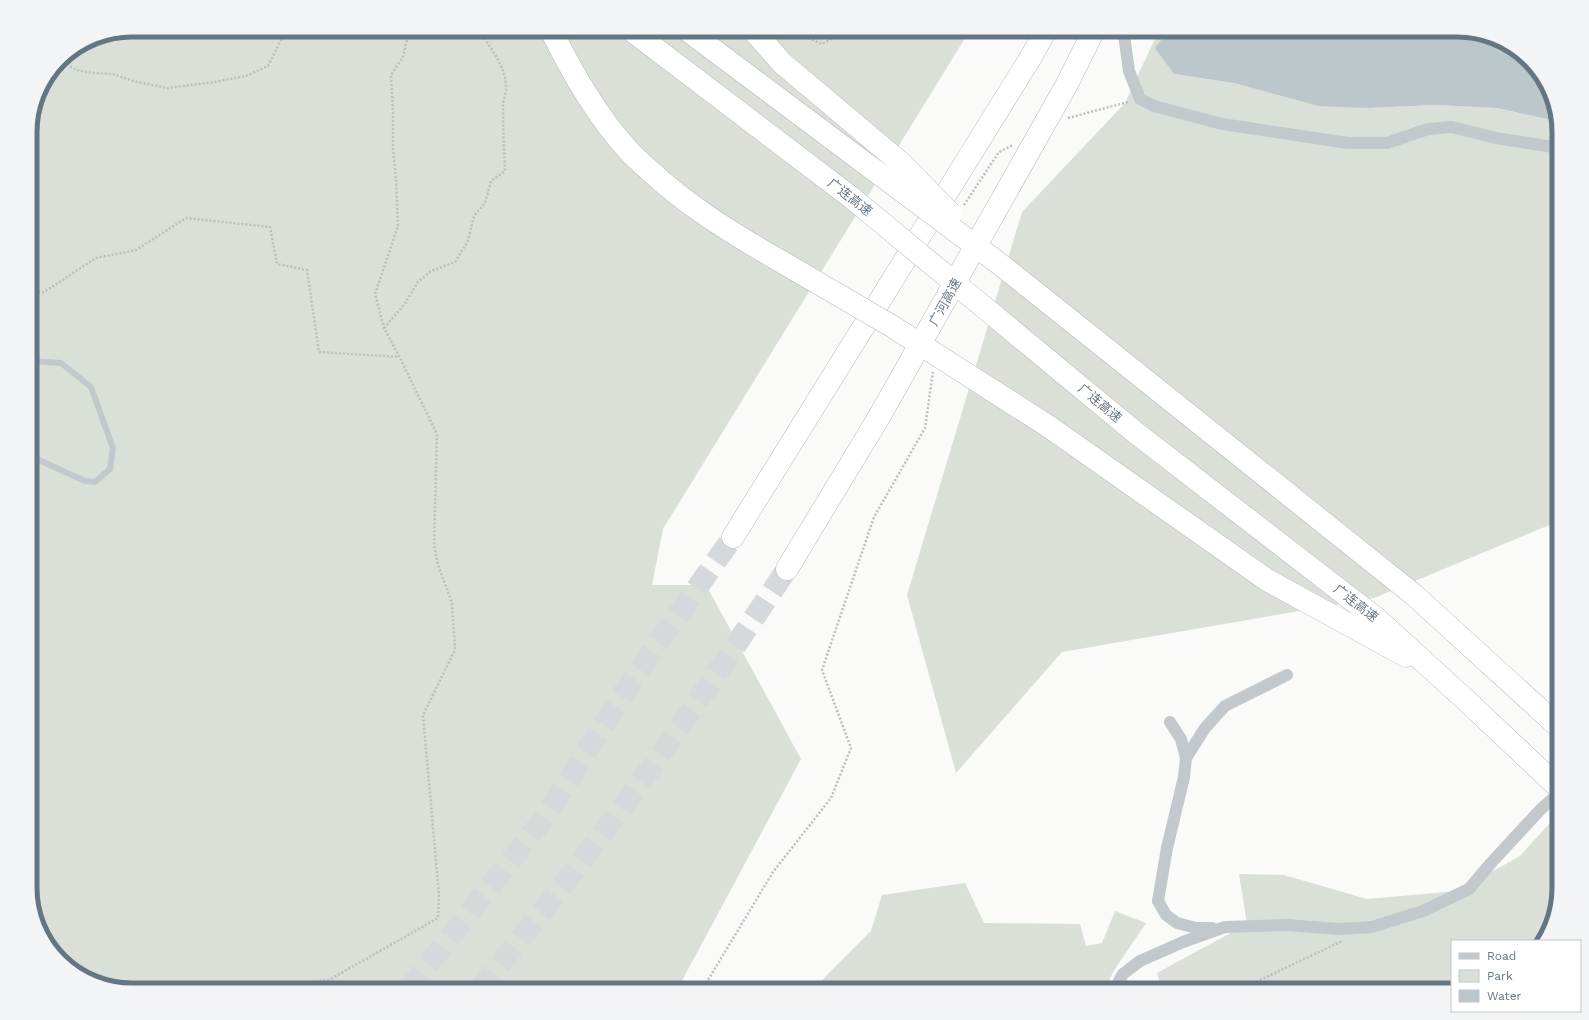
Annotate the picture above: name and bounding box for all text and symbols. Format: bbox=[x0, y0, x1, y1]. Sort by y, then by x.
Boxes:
street label: 广连高速 bbox=[825, 175, 875, 219]
street label: 广河高速 bbox=[926, 276, 964, 328]
street label: 广连高速 bbox=[1075, 381, 1125, 425]
street label: 广连高速 bbox=[1331, 581, 1381, 625]
legend bbox=[1451, 940, 1581, 1012]
text: Road bbox=[1487, 949, 1516, 963]
text: Park bbox=[1487, 969, 1513, 983]
text: Water bbox=[1487, 989, 1522, 1003]

